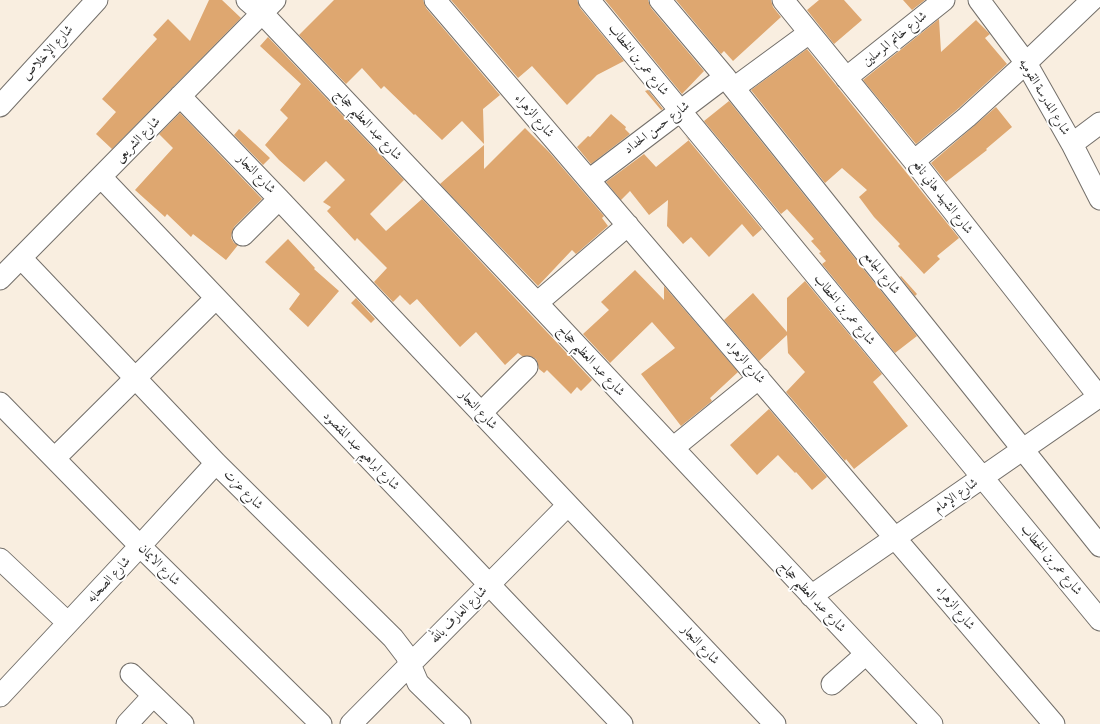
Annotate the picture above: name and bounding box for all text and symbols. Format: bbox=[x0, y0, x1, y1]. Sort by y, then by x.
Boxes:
street label: شارع خاتم المرسلين bbox=[860, 8, 930, 70]
street label: شارع عمر بن الخطاب bbox=[604, 21, 672, 99]
street label: شارع الإخلاص bbox=[19, 22, 77, 84]
street label: شارع المدرسة القوميه bbox=[1015, 56, 1073, 138]
street label: شارع عبد العظيم حجاج bbox=[331, 86, 405, 164]
street label: شارع الزهراء bbox=[511, 91, 557, 141]
street label: شارع حسن الحداد bbox=[621, 98, 693, 158]
street label: شارع الشريعى bbox=[112, 114, 164, 166]
street label: شارع النجار bbox=[233, 151, 279, 197]
street label: شارع الشهيد هاني نافع bbox=[908, 157, 976, 237]
street label: شارع الجامع bbox=[859, 248, 903, 298]
street label: شارع عمر بن الخطاب bbox=[810, 271, 878, 349]
street label: شارع عبد العظيم حجاج bbox=[554, 322, 628, 400]
street label: شارع الزهراء bbox=[722, 337, 768, 387]
street label: شارع النجار bbox=[456, 387, 500, 433]
street label: شارع ابراهيم عبد المقصود bbox=[319, 408, 403, 494]
street label: شارع عزت bbox=[220, 467, 266, 513]
street label: شارع الإمام bbox=[931, 475, 981, 517]
street label: شارع عمر بن الخطاب bbox=[1017, 521, 1085, 599]
street label: شارع الايمان bbox=[135, 541, 183, 589]
street label: شارع الصحابه bbox=[84, 554, 134, 606]
street label: شارع عبد العظيم حجاج bbox=[775, 558, 849, 636]
street label: شارع العارف بالله bbox=[427, 583, 491, 647]
street label: شارع الزهراء bbox=[932, 583, 978, 633]
street label: شارع النجار bbox=[678, 622, 722, 668]

